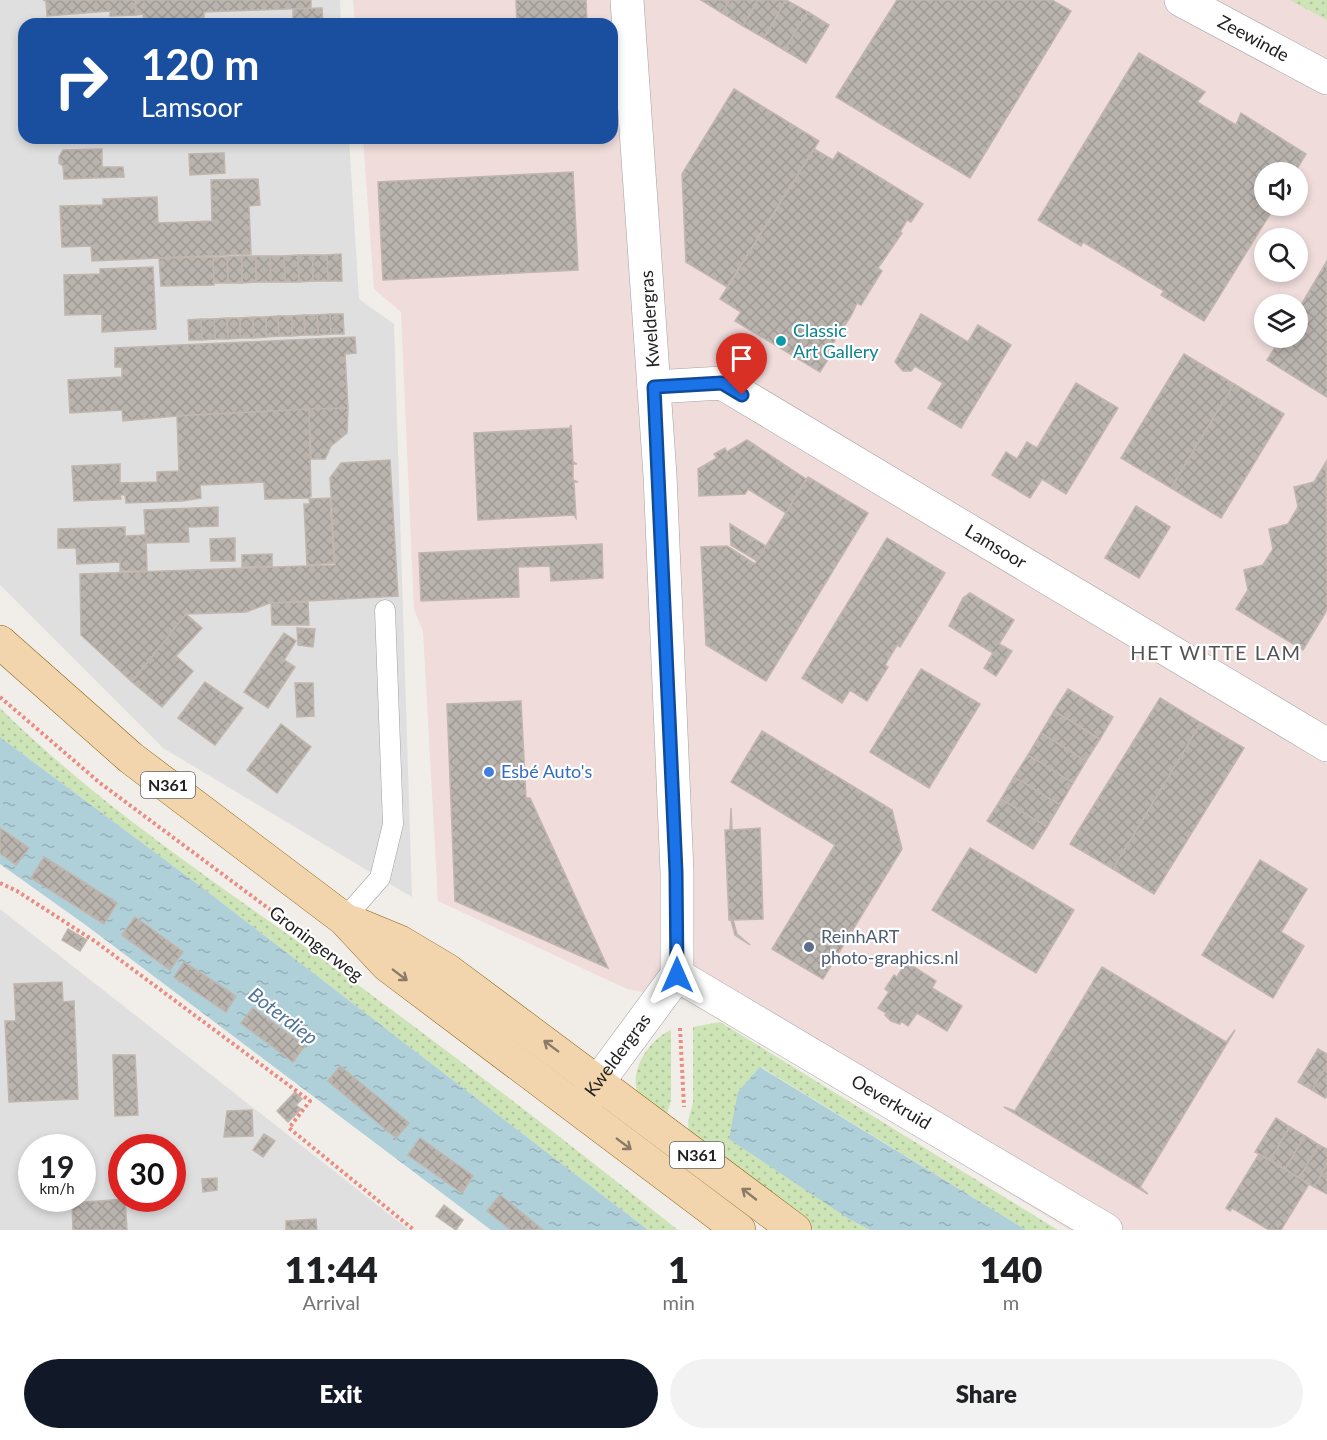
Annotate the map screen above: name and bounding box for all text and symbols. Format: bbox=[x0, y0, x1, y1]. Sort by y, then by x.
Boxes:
street label: Zeewinde bbox=[1214, 10, 1293, 66]
text: 120 m bbox=[141, 39, 259, 89]
icon: right bbox=[42, 42, 120, 120]
text: Lamsoor bbox=[141, 90, 243, 123]
map controls bbox=[1254, 162, 1308, 348]
button: sound bbox=[1254, 162, 1308, 216]
button: search bbox=[1254, 228, 1308, 282]
street label: Kweldergras bbox=[635, 270, 663, 368]
button: layers bbox=[1254, 294, 1308, 348]
place label: Classic Art Gallery bbox=[793, 319, 879, 362]
pin bbox=[716, 333, 767, 395]
marker: Classic Art Gallery bbox=[774, 334, 788, 348]
icon: arrive bbox=[725, 342, 758, 375]
street label: Lamsoor bbox=[961, 519, 1031, 573]
district label: HET WITTE LAM bbox=[1130, 640, 1302, 664]
place label: Esbé Auto's bbox=[501, 760, 592, 782]
marker: Esbé Auto's bbox=[482, 765, 496, 779]
road number: N361 bbox=[141, 772, 195, 798]
street label: Groningerweg bbox=[265, 901, 368, 986]
place label: ReinhART photo-graphics.nl bbox=[821, 925, 959, 968]
marker: ReinhART photo-graphics.nl bbox=[802, 940, 816, 954]
position arrow bbox=[645, 943, 709, 1007]
one-way arrow bbox=[391, 969, 407, 981]
water label: Boterdiep bbox=[244, 981, 323, 1049]
street label: Kweldergras bbox=[579, 1009, 655, 1100]
one-way arrow bbox=[544, 1040, 560, 1053]
street label: Oeverkruid bbox=[848, 1069, 935, 1134]
speed limit sign: 30 bbox=[108, 1134, 186, 1212]
one-way arrow bbox=[616, 1138, 632, 1151]
road number: N361 bbox=[670, 1142, 724, 1168]
text: 19 bbox=[40, 1148, 74, 1184]
text: km/h bbox=[39, 1179, 75, 1197]
one-way arrow bbox=[741, 1188, 757, 1201]
text: 11:44 bbox=[285, 1247, 378, 1291]
text: 1 bbox=[668, 1247, 689, 1291]
text: 140 bbox=[980, 1247, 1042, 1291]
text: Arrival bbox=[302, 1290, 360, 1314]
text: min bbox=[663, 1290, 695, 1314]
text: m bbox=[1003, 1290, 1019, 1314]
button: Exit bbox=[24, 1359, 658, 1428]
button: Share bbox=[670, 1359, 1303, 1428]

